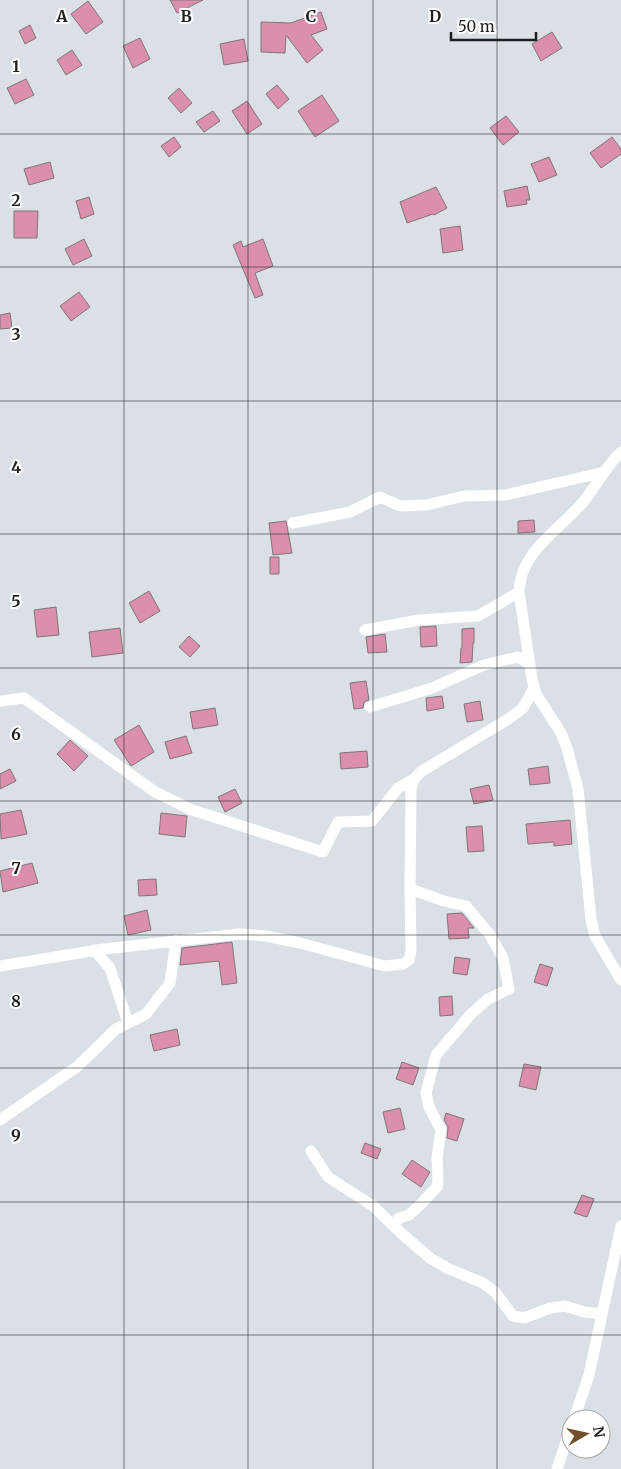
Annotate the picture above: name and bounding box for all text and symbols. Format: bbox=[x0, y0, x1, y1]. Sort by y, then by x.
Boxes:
text: A bbox=[55, 6, 68, 26]
text: B bbox=[180, 6, 192, 26]
text: C bbox=[306, 6, 316, 26]
text: D bbox=[429, 6, 441, 26]
scale bar bbox=[451, 10, 536, 42]
text: 50 m bbox=[458, 17, 495, 36]
text: 1 bbox=[12, 56, 20, 76]
text: 2 bbox=[11, 190, 21, 210]
text: 3 bbox=[11, 324, 21, 344]
text: 4 bbox=[11, 457, 21, 477]
text: 5 bbox=[11, 591, 21, 611]
text: 6 bbox=[11, 724, 21, 744]
text: 7 bbox=[11, 858, 21, 878]
text: 8 bbox=[11, 991, 21, 1011]
text: 9 bbox=[11, 1125, 21, 1145]
north arrow bbox=[561, 1409, 611, 1459]
text: N bbox=[589, 1425, 609, 1439]

